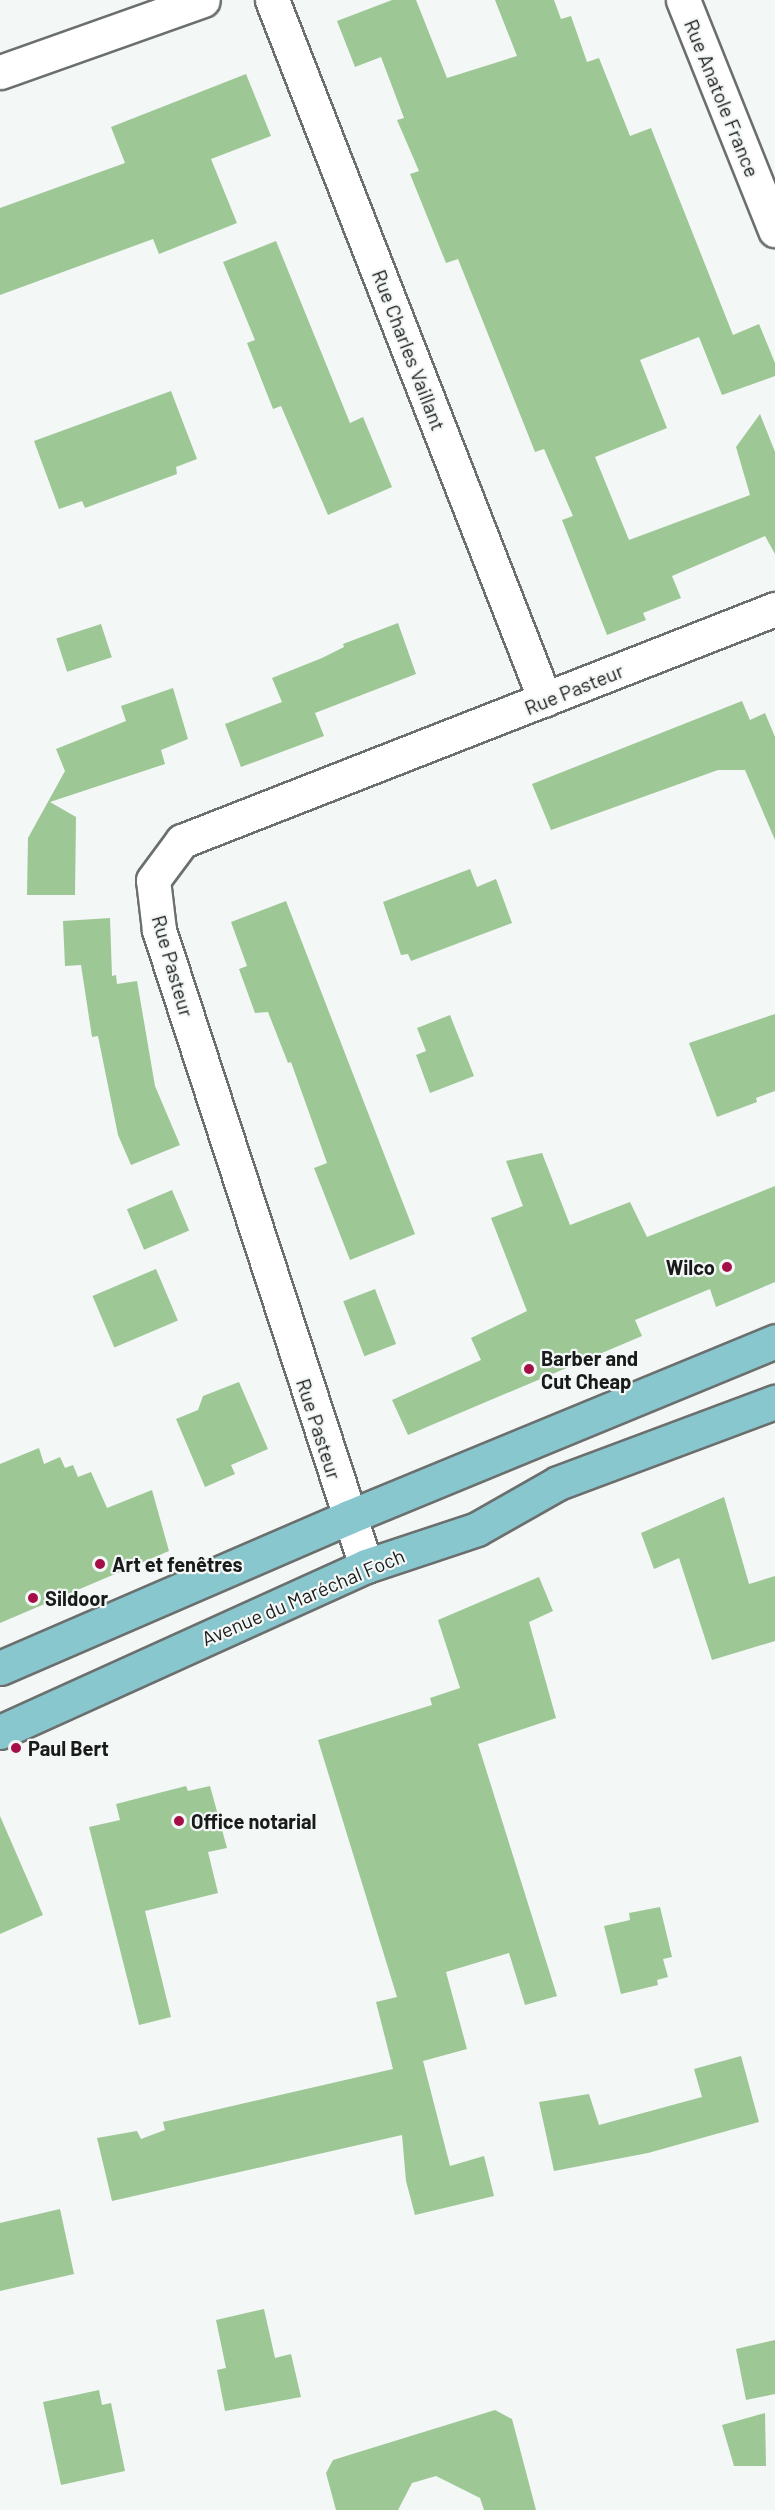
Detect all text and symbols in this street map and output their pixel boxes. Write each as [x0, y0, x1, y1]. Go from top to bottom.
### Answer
street label: Rue Anatole France [679, 16, 765, 180]
street label: Rue Charles Vaillant [367, 266, 451, 434]
street label: Rue Pasteur [521, 658, 627, 720]
street label: Rue Pasteur [147, 912, 199, 1020]
place label: Wilco [666, 1255, 715, 1279]
marker: Wilco [720, 1260, 734, 1274]
place label: Barber and Cut Cheap [541, 1346, 638, 1393]
marker: Barber and Cut Cheap [522, 1362, 536, 1376]
street label: Rue Pasteur [291, 1375, 347, 1483]
street label: Avenue du Maréchal Foch [198, 1543, 408, 1651]
place label: Art et fenêtres [112, 1552, 242, 1576]
marker: Art et fenêtres [93, 1557, 107, 1571]
place label: Sildoor [45, 1586, 108, 1610]
marker: Sildoor [26, 1591, 40, 1605]
place label: Paul Bert [28, 1736, 109, 1760]
marker: Paul Bert [9, 1741, 23, 1755]
place label: Office notarial [191, 1809, 316, 1833]
marker: Office notarial [172, 1814, 186, 1828]

